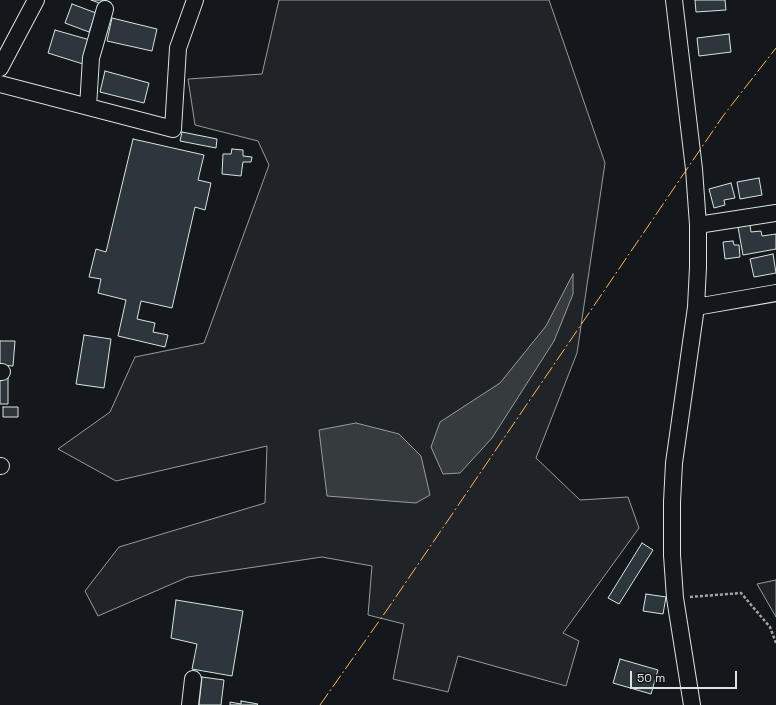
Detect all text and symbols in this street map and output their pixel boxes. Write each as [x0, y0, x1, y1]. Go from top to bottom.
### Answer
scale bar [632, 663, 739, 689]
text: 50 m [637, 670, 665, 686]

